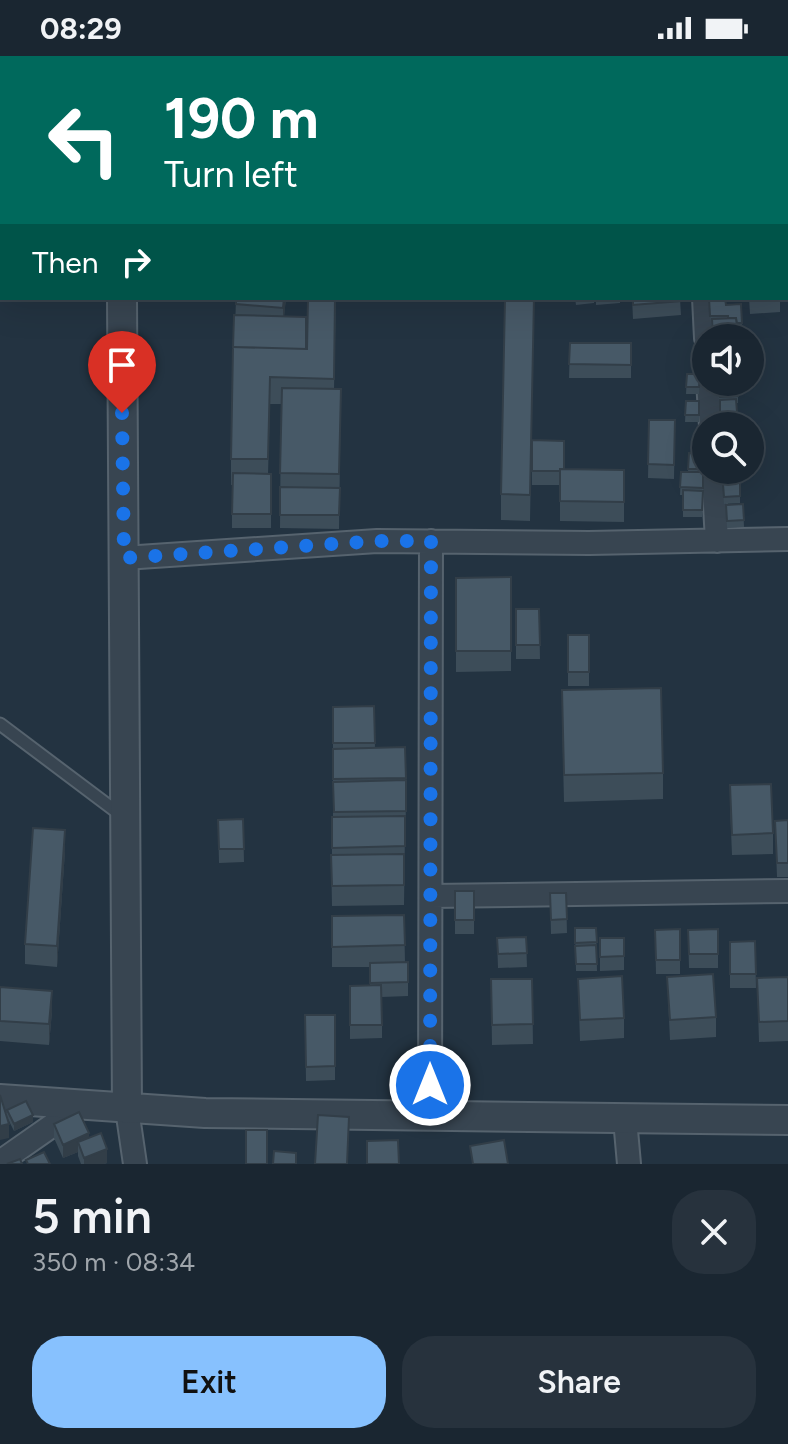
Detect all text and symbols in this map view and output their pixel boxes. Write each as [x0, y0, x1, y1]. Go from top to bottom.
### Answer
text: 08:29 [40, 10, 122, 47]
text: 190 m [164, 85, 319, 152]
icon: left [32, 88, 136, 192]
text: Turn left [164, 153, 298, 196]
icon: right [114, 240, 158, 284]
text: Then [32, 244, 98, 281]
map controls [692, 324, 764, 484]
button: sound [692, 324, 764, 396]
pin [88, 331, 156, 413]
icon: arrive [100, 343, 144, 387]
button: search [692, 412, 764, 484]
position arrow [388, 1043, 472, 1127]
text: 5 min [32, 1187, 152, 1245]
button: close [672, 1190, 756, 1274]
text: 350 m · 08:34 [32, 1246, 195, 1278]
button: Exit [32, 1336, 386, 1428]
button: Share [402, 1336, 756, 1428]

